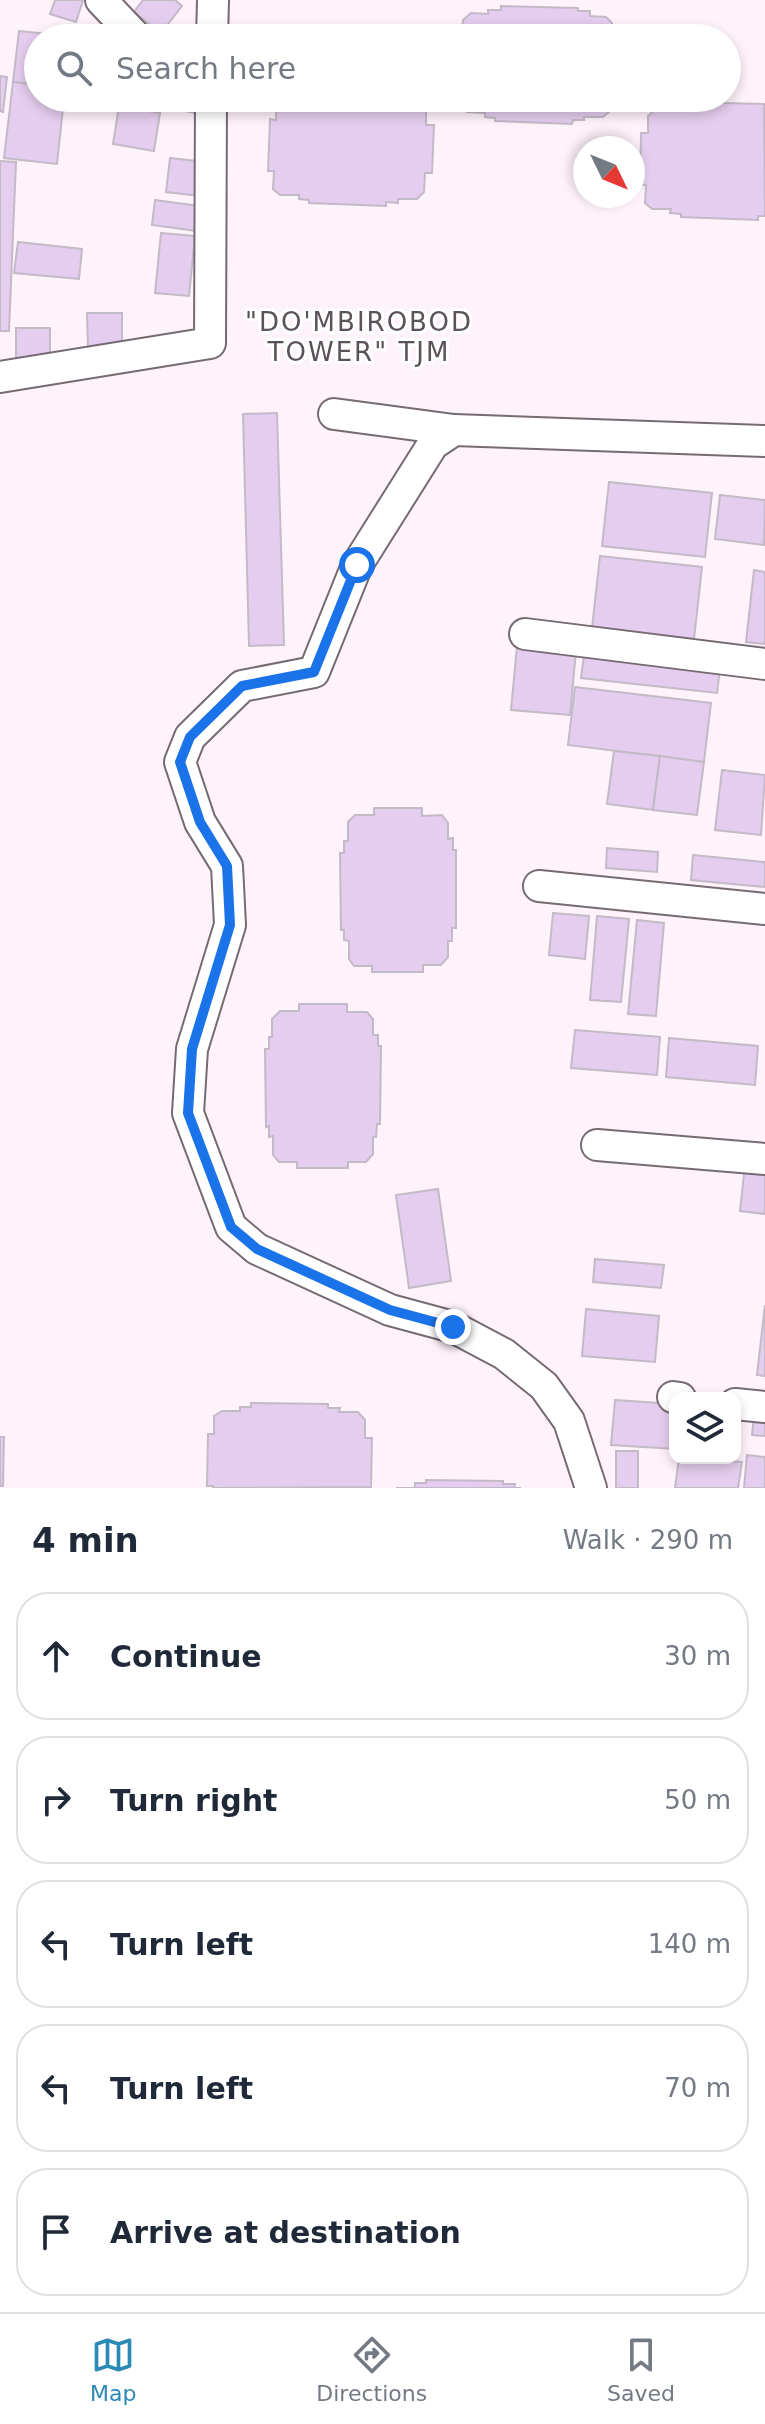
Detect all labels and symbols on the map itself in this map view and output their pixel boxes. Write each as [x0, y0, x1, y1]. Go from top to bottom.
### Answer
north arrow [573, 136, 645, 208]
district label: "DO'MBIROBOD TOWER" TJM [245, 307, 473, 367]
route start [339, 547, 375, 583]
route end [435, 1309, 471, 1345]

